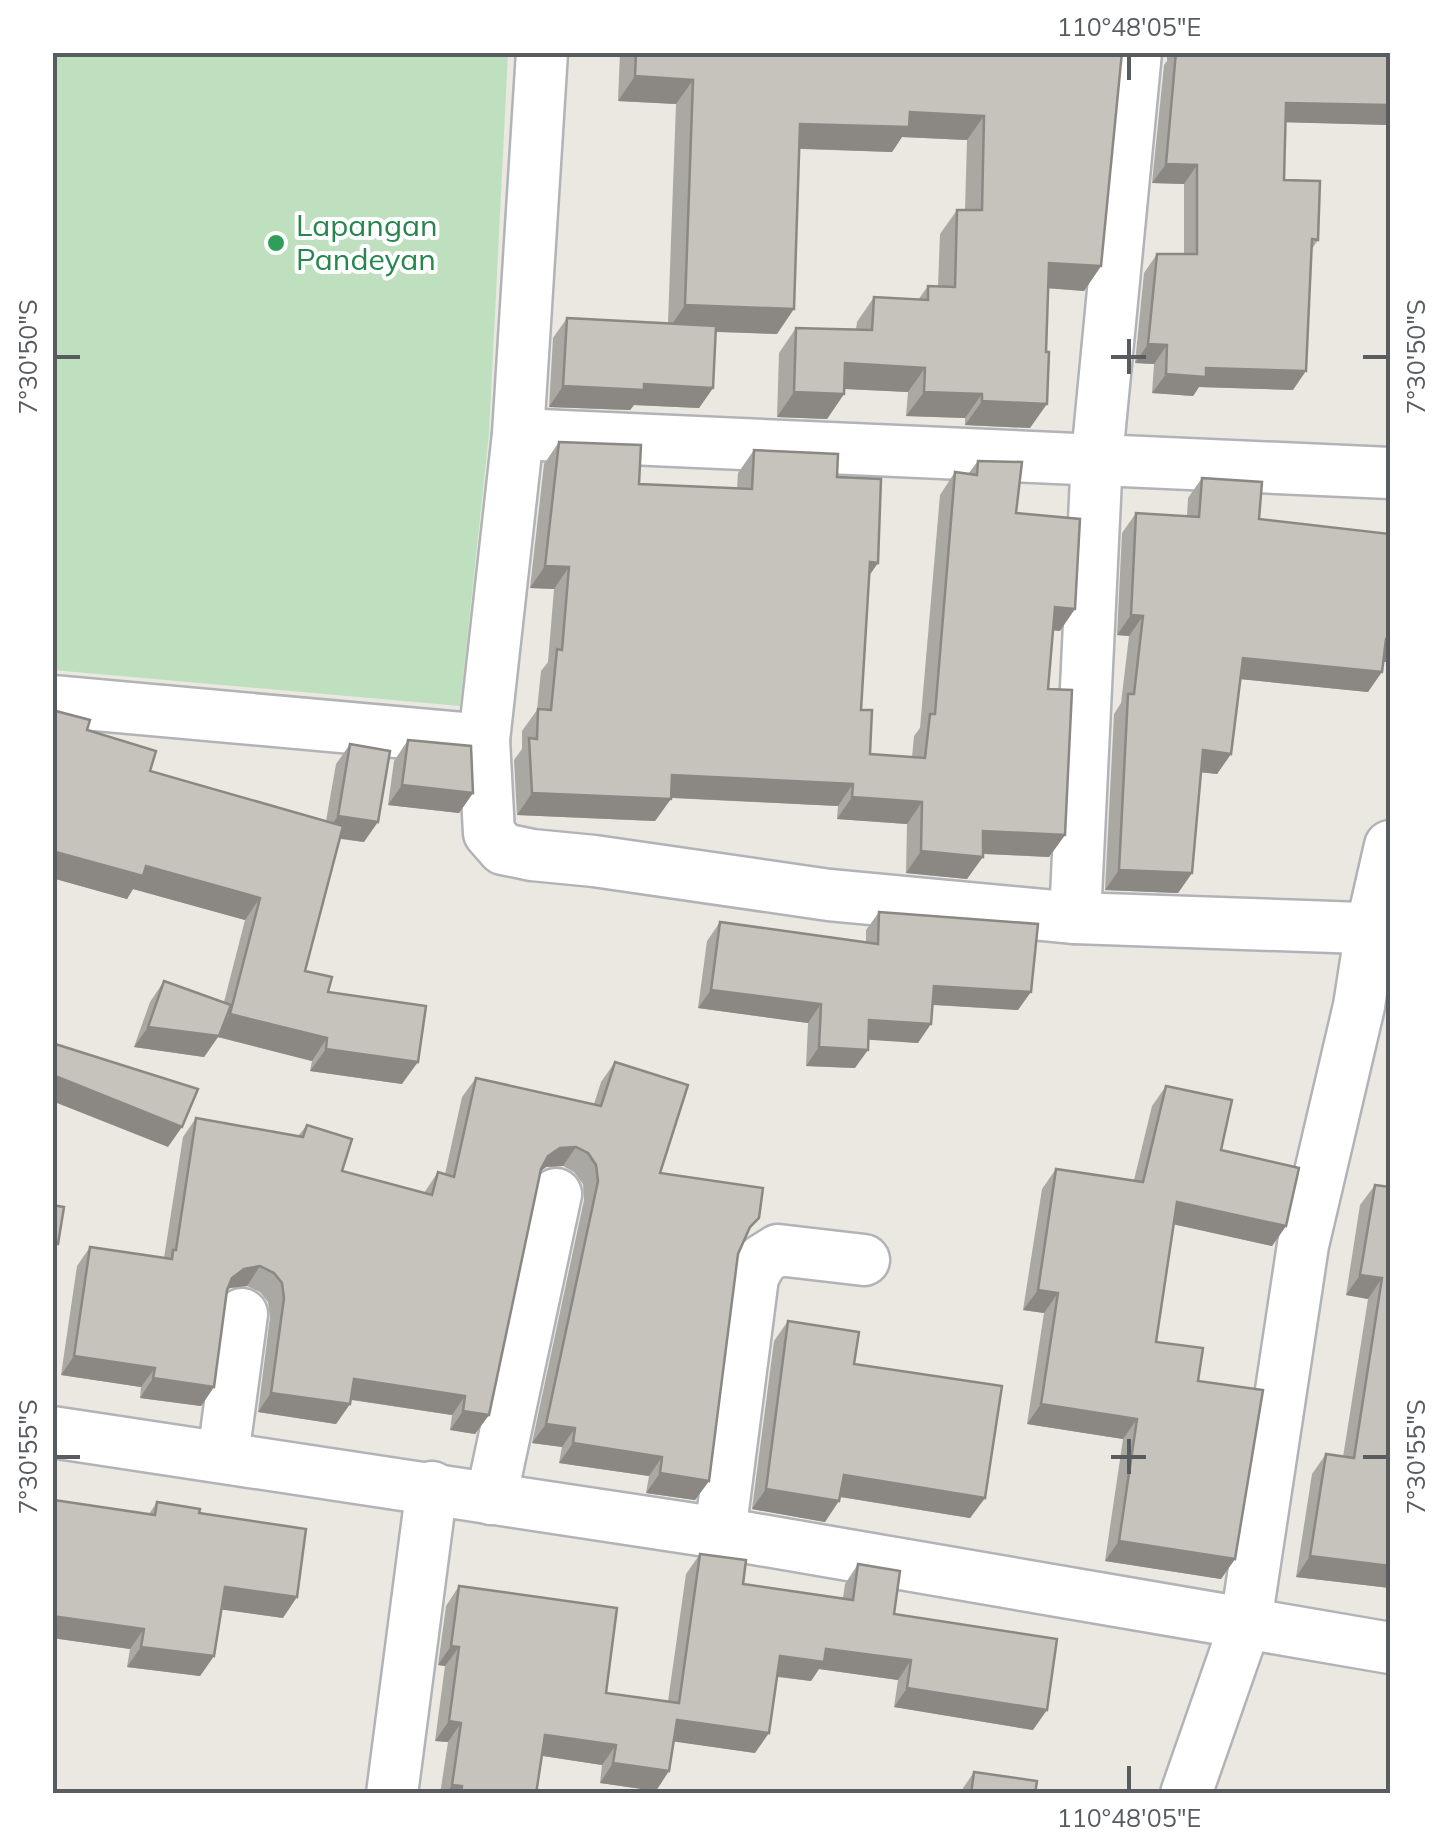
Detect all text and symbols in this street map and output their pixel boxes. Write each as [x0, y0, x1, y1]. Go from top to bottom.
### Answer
text: 110°48'05"E [1057, 11, 1201, 42]
place label: Lapangan Pandeyan [296, 206, 438, 278]
marker: Lapangan Pandeyan [265, 232, 287, 254]
text: 7°30'50"S [12, 299, 43, 415]
text: 7°30'50"S [1400, 299, 1431, 415]
text: 7°30'55"S [12, 1399, 43, 1515]
text: 7°30'55"S [1400, 1399, 1431, 1515]
text: 110°48'05"E [1057, 1802, 1201, 1833]

